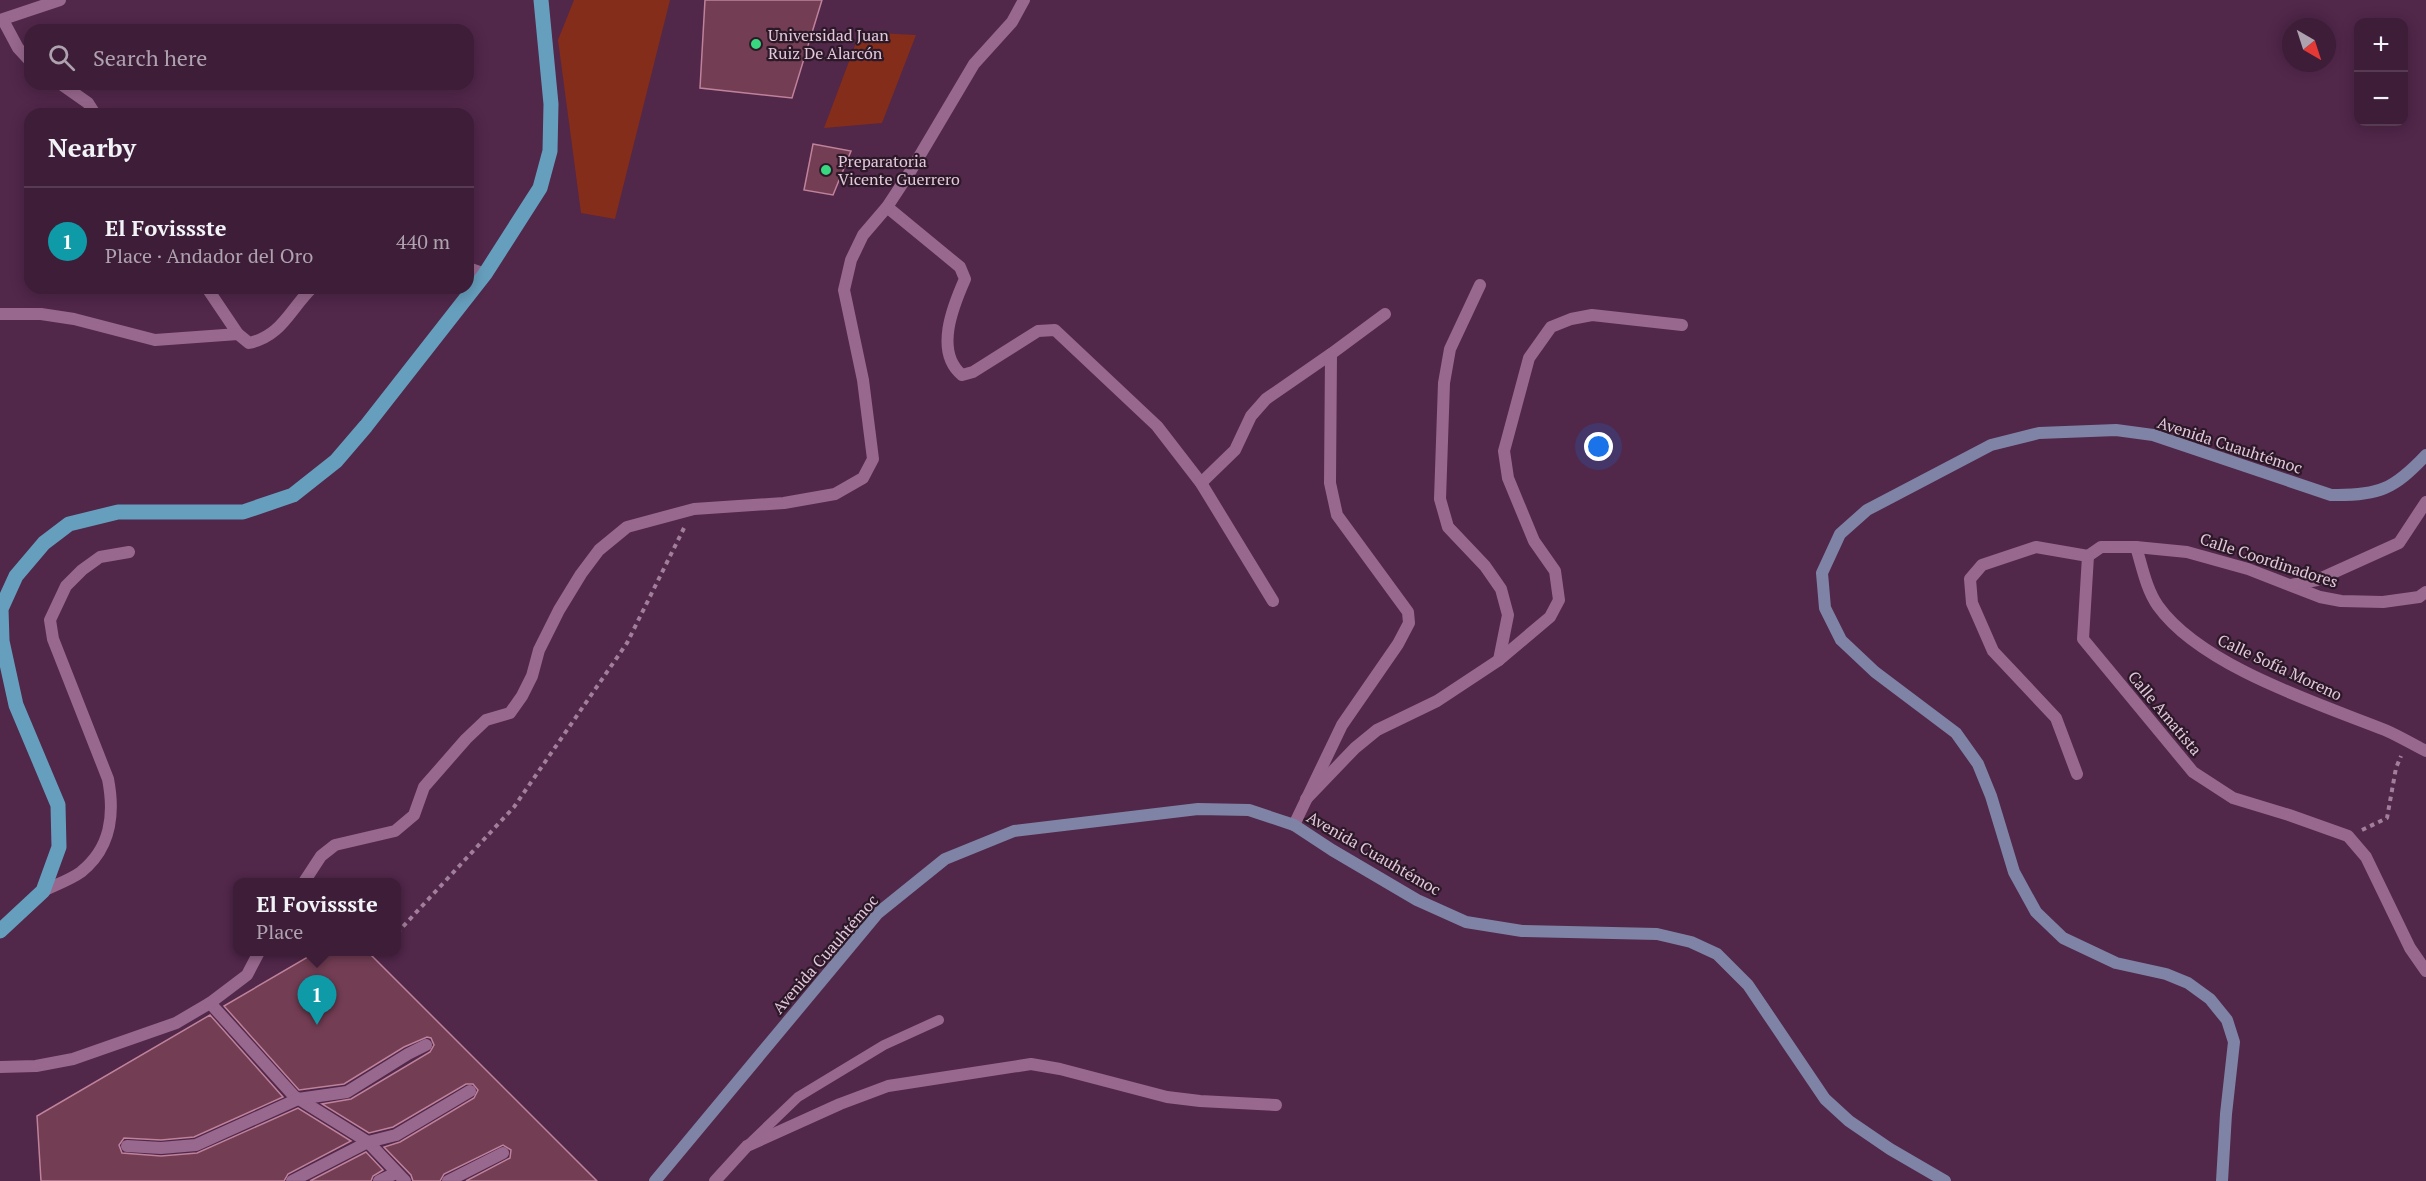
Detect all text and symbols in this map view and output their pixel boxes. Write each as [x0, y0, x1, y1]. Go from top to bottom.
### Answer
north arrow [2282, 18, 2336, 72]
map controls [2354, 18, 2408, 126]
button: + [2354, 18, 2408, 72]
search box [24, 24, 474, 90]
place label: Universidad Juan Ruiz De Alarcón [768, 24, 889, 64]
marker: Universidad Juan Ruiz De Alarcón [749, 37, 763, 51]
icon: search [45, 41, 78, 74]
text: Search here [93, 43, 207, 72]
button: − [2354, 72, 2408, 126]
text: Nearby [48, 130, 136, 164]
place label: Preparatoria Vicente Guerrero [838, 150, 960, 190]
marker: Preparatoria Vicente Guerrero [819, 163, 833, 177]
text: El Fovissste [105, 213, 227, 242]
text: 1 [62, 228, 73, 255]
text: 440 m [396, 228, 450, 255]
text: Place · Andador del Oro [105, 242, 313, 269]
street label: Avenida Cuauhtémoc [2155, 411, 2305, 479]
your location [1584, 432, 1613, 461]
street label: Calle Coordinadores [2197, 527, 2341, 593]
street label: Calle Sofía Moreno [2214, 629, 2346, 706]
street label: Calle Amatista [2123, 666, 2207, 760]
street label: Avenida Cuauhtémoc [1303, 806, 1445, 900]
popup [233, 878, 401, 956]
text: El Fovissste [256, 889, 378, 918]
street label: Avenida Cuauhtémoc [767, 890, 883, 1018]
text: Place [256, 918, 303, 945]
pin: 1 [298, 976, 336, 1025]

